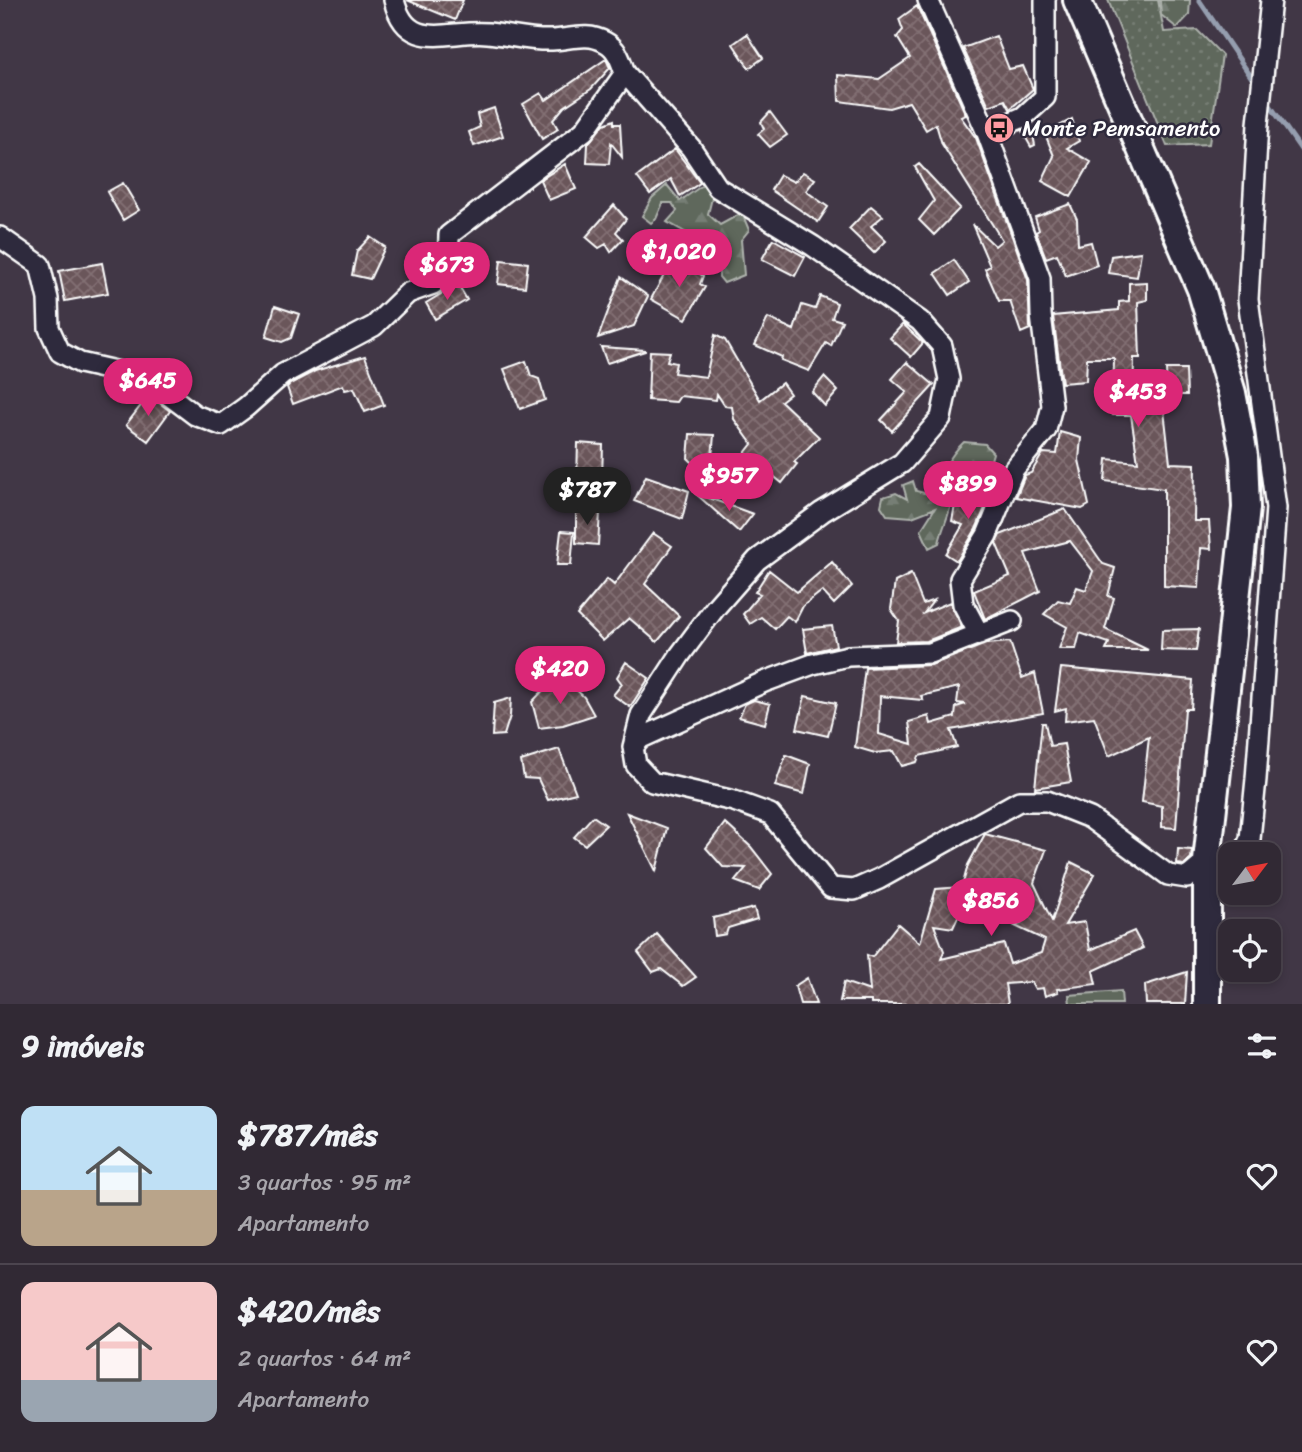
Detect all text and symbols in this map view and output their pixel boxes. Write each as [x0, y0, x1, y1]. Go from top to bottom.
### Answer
place label: Monte Pemsamento [1022, 108, 1221, 149]
bus stop icon: Monte Pemsamento [982, 111, 1016, 145]
pin: $1,020 [622, 230, 736, 289]
text: $1,020 [642, 231, 716, 272]
pin: $673 [406, 243, 488, 302]
text: $673 [420, 244, 474, 285]
pin: $645 [107, 358, 189, 418]
text: $645 [120, 360, 176, 401]
pin: $453 [1097, 370, 1179, 429]
text: $453 [1110, 371, 1166, 412]
pin: $957 [688, 454, 770, 513]
text: $957 [701, 455, 757, 496]
pin: $899 [927, 462, 1009, 521]
text: $899 [939, 463, 997, 504]
pin: $787 [546, 468, 628, 527]
text: $787 [559, 469, 615, 510]
pin: $420 [519, 646, 601, 706]
text: $420 [531, 648, 589, 689]
north arrow [1218, 842, 1281, 905]
map controls [1218, 842, 1281, 982]
pin: $856 [950, 878, 1032, 938]
text: $856 [963, 880, 1019, 921]
button: locate [1218, 919, 1281, 982]
text: 9 imóveis [21, 1019, 144, 1073]
icon: filters [1243, 1027, 1281, 1065]
text: $787/mês [238, 1108, 378, 1162]
icon: home [77, 1134, 161, 1218]
icon: heart [1243, 1157, 1281, 1195]
text: 3 quartos · 95 m² [238, 1162, 411, 1203]
text: Apartamento [238, 1203, 369, 1244]
text: $420/mês [238, 1284, 380, 1338]
icon: home [77, 1310, 161, 1394]
icon: heart [1243, 1333, 1281, 1371]
text: 2 quartos · 64 m² [238, 1338, 411, 1379]
text: Apartamento [238, 1379, 369, 1420]

